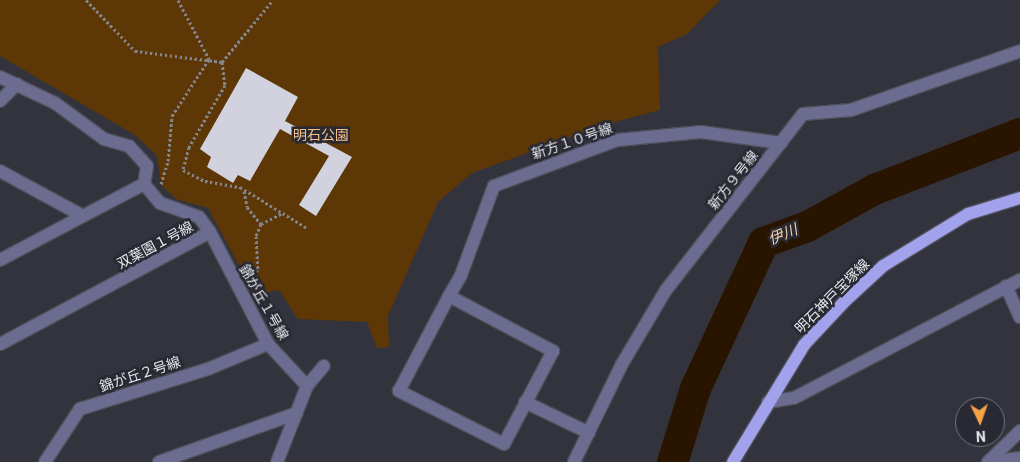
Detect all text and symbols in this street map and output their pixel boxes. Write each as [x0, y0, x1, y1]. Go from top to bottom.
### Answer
street label: 新方１０号線 [530, 119, 614, 163]
park label: 明石公園 [293, 127, 349, 143]
street label: 新方９号線 [705, 147, 761, 213]
street label: 双葉園１号線 [114, 218, 196, 272]
water label: 伊川 [766, 221, 800, 249]
street label: 明石神戸宝塚線 [791, 255, 873, 337]
street label: 錦が丘１号線 [236, 261, 292, 343]
street label: 錦が丘２号線 [97, 353, 183, 395]
north arrow [955, 397, 1005, 447]
text: N [975, 428, 986, 444]

